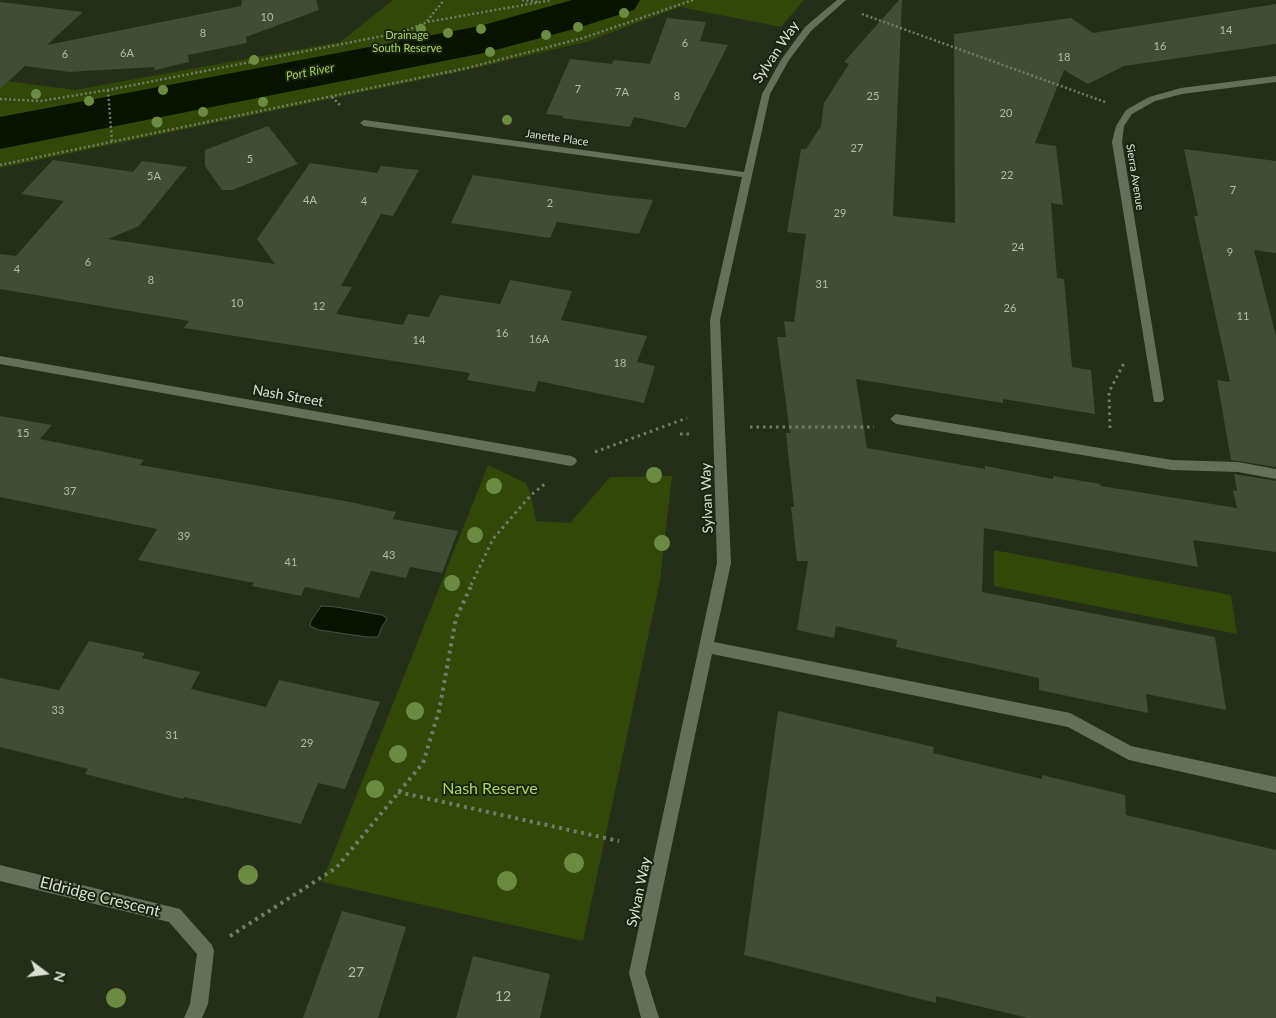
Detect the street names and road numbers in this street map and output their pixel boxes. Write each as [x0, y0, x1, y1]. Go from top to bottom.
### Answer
street label: Sylvan Way [749, 18, 803, 86]
street label: Janette Place [525, 127, 589, 149]
street label: Sierra Avenue [1123, 143, 1147, 211]
street label: Nash Street [251, 381, 325, 411]
street label: Sylvan Way [697, 462, 717, 534]
street label: Sylvan Way [623, 856, 655, 928]
street label: Eldridge Crescent [38, 873, 162, 921]

